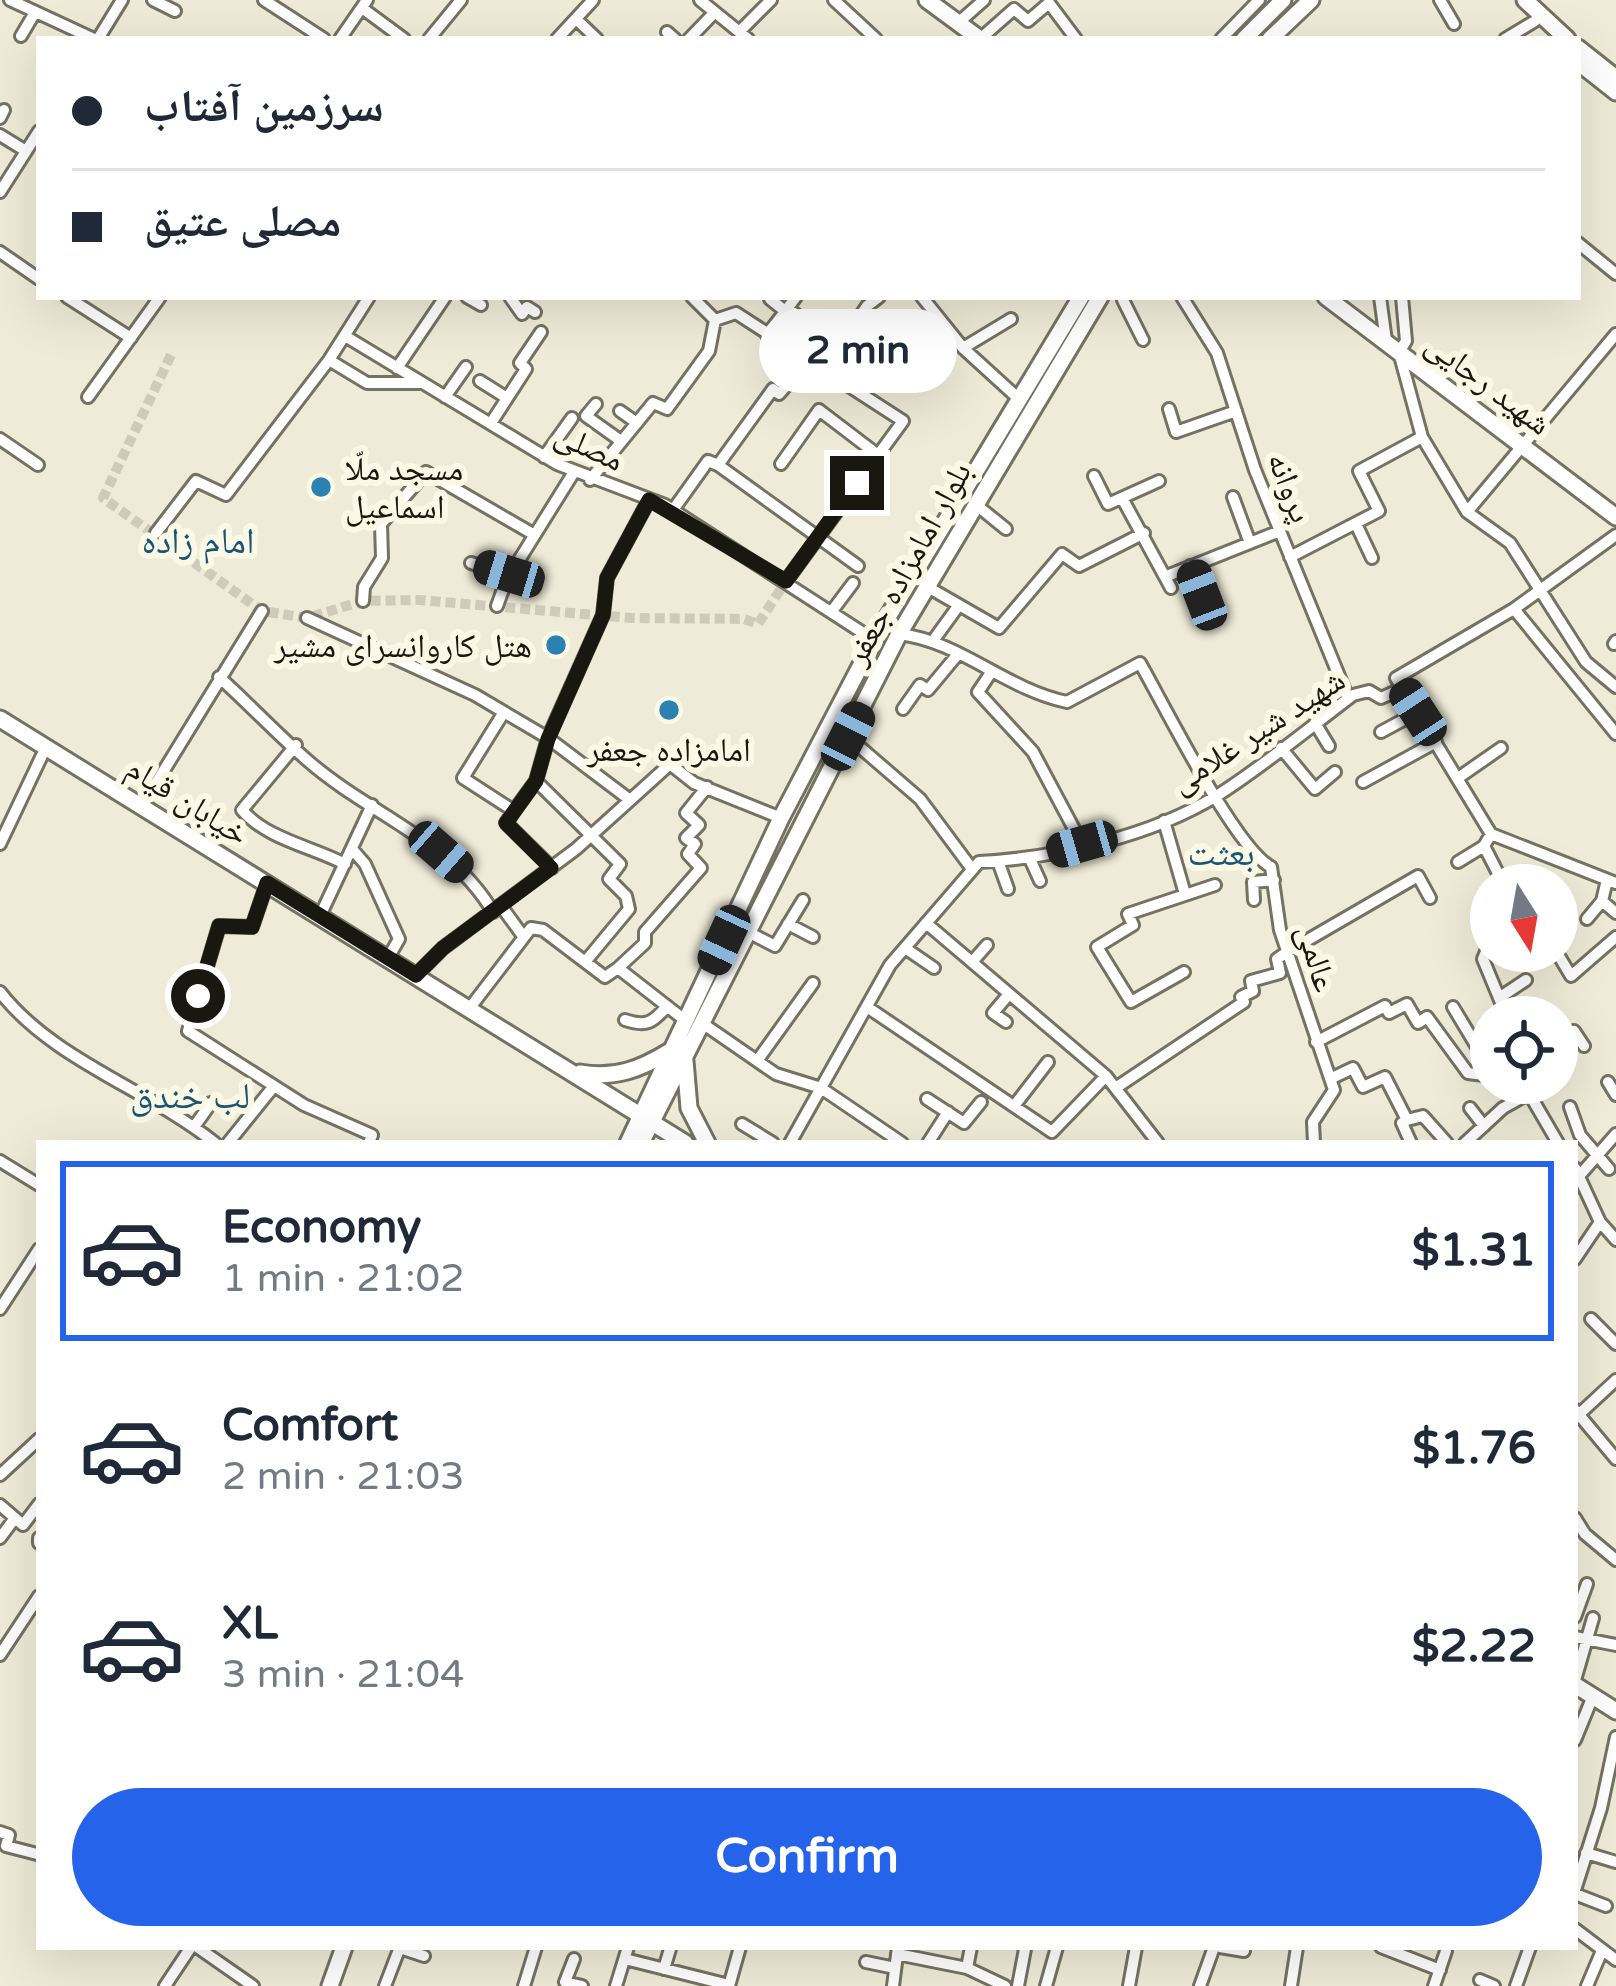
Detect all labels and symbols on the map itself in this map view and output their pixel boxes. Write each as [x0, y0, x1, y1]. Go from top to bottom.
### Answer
callout: 2 min [758, 309, 956, 393]
street label: شهید رجایی [1418, 325, 1558, 444]
street label: مصلی [549, 415, 630, 480]
street label: پروانه [1259, 447, 1321, 528]
place label: مسجد ملّا اسماعیل [345, 450, 463, 527]
route end [830, 456, 884, 510]
street label: بلوار امامزاده جعفر [836, 456, 980, 673]
marker: مسجد ملّا اسماعیل [308, 474, 334, 500]
district label: امام زاده [141, 520, 255, 564]
car [469, 546, 549, 602]
car [1172, 555, 1232, 635]
place label: هتل کاروانسرای مشیر [273, 627, 532, 666]
marker: هتل کاروانسرای مشیر [543, 632, 569, 658]
street label: شهید شیر غلامی [1163, 660, 1352, 802]
car [1383, 672, 1453, 752]
car [816, 696, 880, 776]
marker: امامزاده جعفر [656, 697, 682, 723]
place label: امامزاده جعفر [586, 731, 751, 770]
street label: خیابان قیام [118, 748, 256, 855]
car [402, 815, 480, 889]
car [1042, 817, 1122, 871]
district label: بعثت [1187, 832, 1255, 875]
north arrow [1470, 864, 1578, 972]
car [692, 900, 756, 980]
street label: عالمی [1288, 920, 1345, 997]
route start [171, 969, 225, 1023]
district label: لب خندق [130, 1075, 250, 1118]

